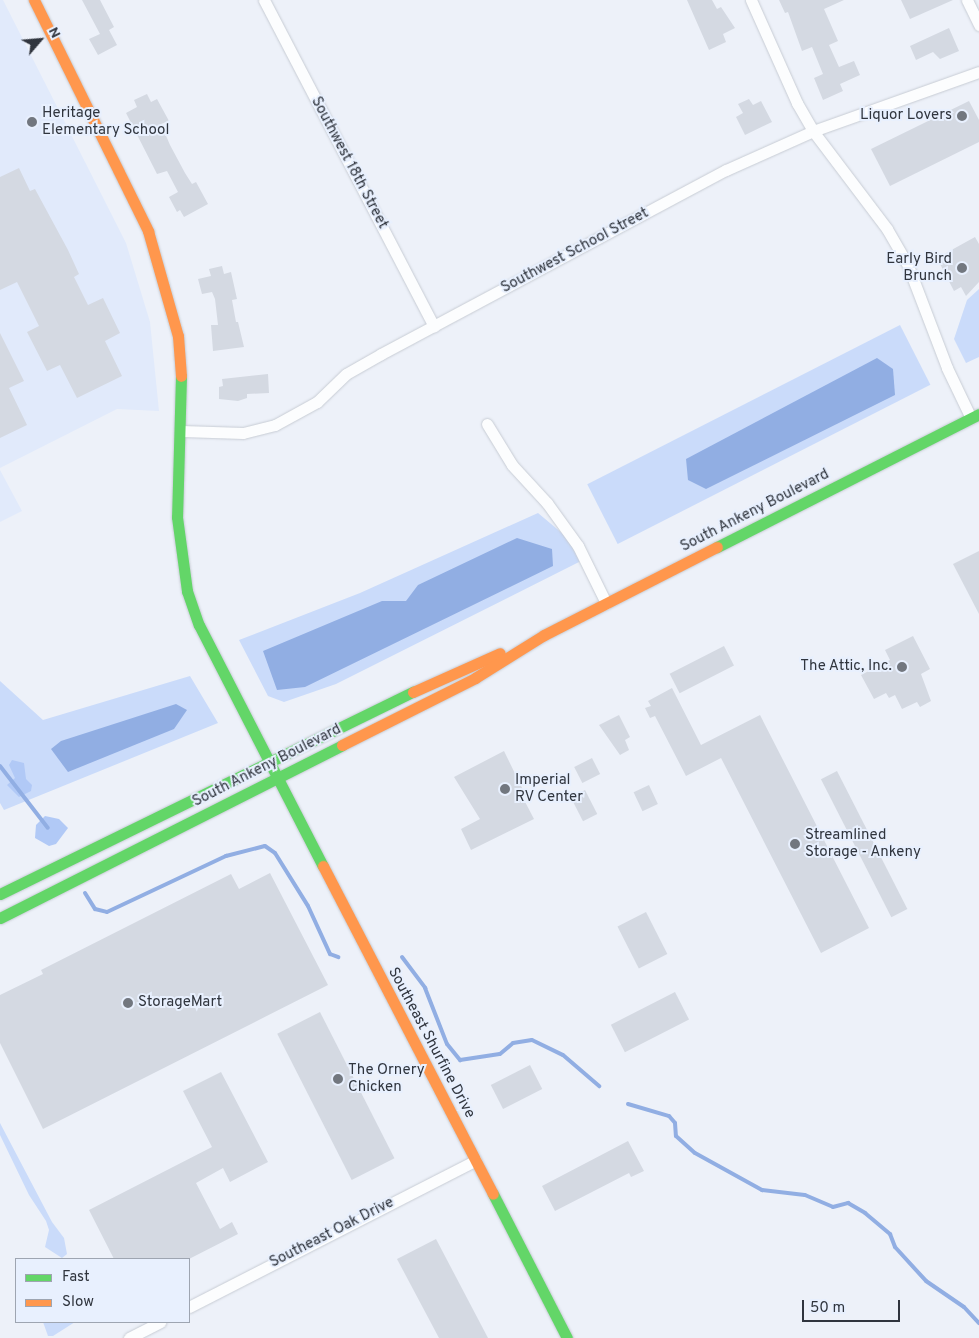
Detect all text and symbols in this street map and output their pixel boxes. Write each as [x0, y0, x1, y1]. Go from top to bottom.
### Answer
north arrow [15, 15, 65, 65]
text: N [44, 25, 64, 41]
street label: Southwest 18th Street [307, 94, 391, 232]
place label: Heritage Elementary School [42, 104, 169, 139]
place label: Liquor Lovers [860, 107, 952, 125]
marker: Liquor Lovers [956, 110, 968, 122]
marker: Heritage Elementary School [26, 116, 38, 128]
street label: Southwest School Street [498, 204, 652, 298]
place label: Early Bird Brunch [886, 250, 952, 285]
marker: Early Bird Brunch [956, 262, 968, 274]
street label: South Ankeny Boulevard [677, 466, 833, 556]
place label: The Attic, Inc. [800, 658, 892, 676]
marker: The Attic, Inc. [896, 661, 908, 673]
street label: South Ankeny Boulevard [189, 721, 345, 811]
place label: Imperial RV Center [515, 771, 584, 806]
marker: Imperial RV Center [499, 783, 511, 795]
place label: Streamlined Storage - Ankeny [805, 826, 921, 861]
marker: Streamlined Storage - Ankeny [789, 838, 801, 850]
street label: Southeast Shurfine Drive [384, 965, 478, 1121]
place label: StorageMart [138, 994, 222, 1012]
marker: StorageMart [122, 997, 134, 1009]
place label: The Ornery Chicken [348, 1061, 425, 1096]
marker: The Ornery Chicken [332, 1073, 344, 1085]
street label: Southeast Oak Drive [267, 1194, 397, 1272]
legend [15, 1258, 190, 1323]
text: Fast [62, 1268, 90, 1287]
scale bar [804, 1290, 902, 1322]
text: Slow [62, 1293, 94, 1312]
text: 50 m [810, 1299, 845, 1318]

